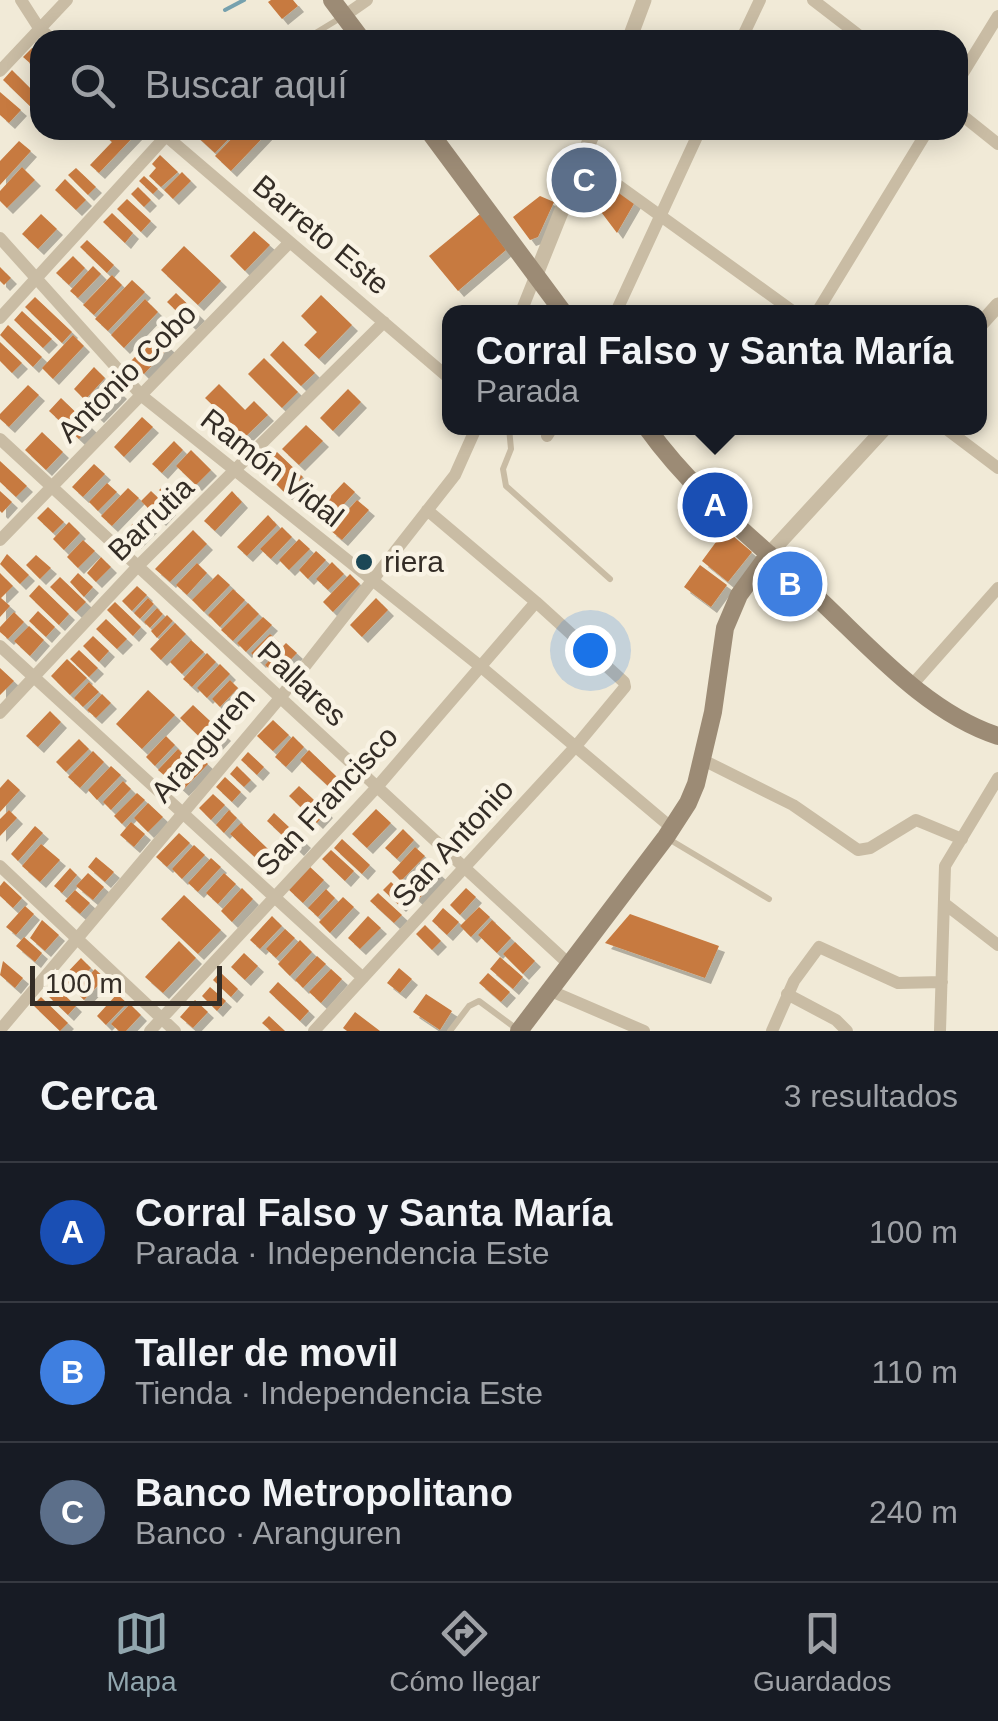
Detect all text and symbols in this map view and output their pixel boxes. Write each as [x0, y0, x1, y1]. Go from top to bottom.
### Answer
search box [30, 30, 968, 140]
icon: search [65, 58, 120, 113]
text: Buscar aquí [145, 64, 348, 106]
pin: C [552, 142, 616, 218]
street label: Barreto Este [247, 168, 396, 301]
street label: Antonio Cobo [51, 297, 203, 449]
popup [442, 305, 987, 435]
text: Corral Falso y Santa María [476, 330, 953, 372]
text: Parada [476, 373, 579, 409]
street label: Ramón Vidal [195, 402, 350, 533]
pin: A [682, 468, 748, 542]
street label: Barrutia [101, 470, 200, 567]
place label: riera [384, 545, 444, 578]
pin: B [758, 546, 822, 622]
marker: riera [353, 551, 375, 573]
your location [565, 625, 616, 676]
street label: Pallares [251, 635, 353, 733]
street label: Aranguren [144, 681, 261, 808]
street label: San Francisco [249, 719, 404, 882]
street label: San Antonio [385, 772, 520, 913]
scale bar [30, 961, 222, 1006]
text: 100 m [45, 968, 123, 999]
text: Cerca [40, 1072, 157, 1119]
text: 3 resultados [784, 1078, 958, 1114]
text: Corral Falso y Santa María [135, 1192, 612, 1234]
text: A [61, 1214, 84, 1250]
text: 100 m [869, 1214, 958, 1250]
text: Parada · Independencia Este [135, 1235, 550, 1271]
text: Taller de movil [135, 1332, 398, 1374]
text: B [61, 1354, 84, 1390]
text: 110 m [871, 1354, 958, 1390]
text: Tienda · Independencia Este [135, 1375, 543, 1411]
text: Banco Metropolitano [135, 1472, 513, 1514]
text: C [61, 1494, 84, 1530]
text: 240 m [869, 1494, 958, 1530]
text: Banco · Aranguren [135, 1515, 402, 1551]
tab: Mapa [106, 1606, 176, 1698]
tab: Cómo llegar [389, 1606, 540, 1698]
tab: Guardados [753, 1606, 892, 1698]

